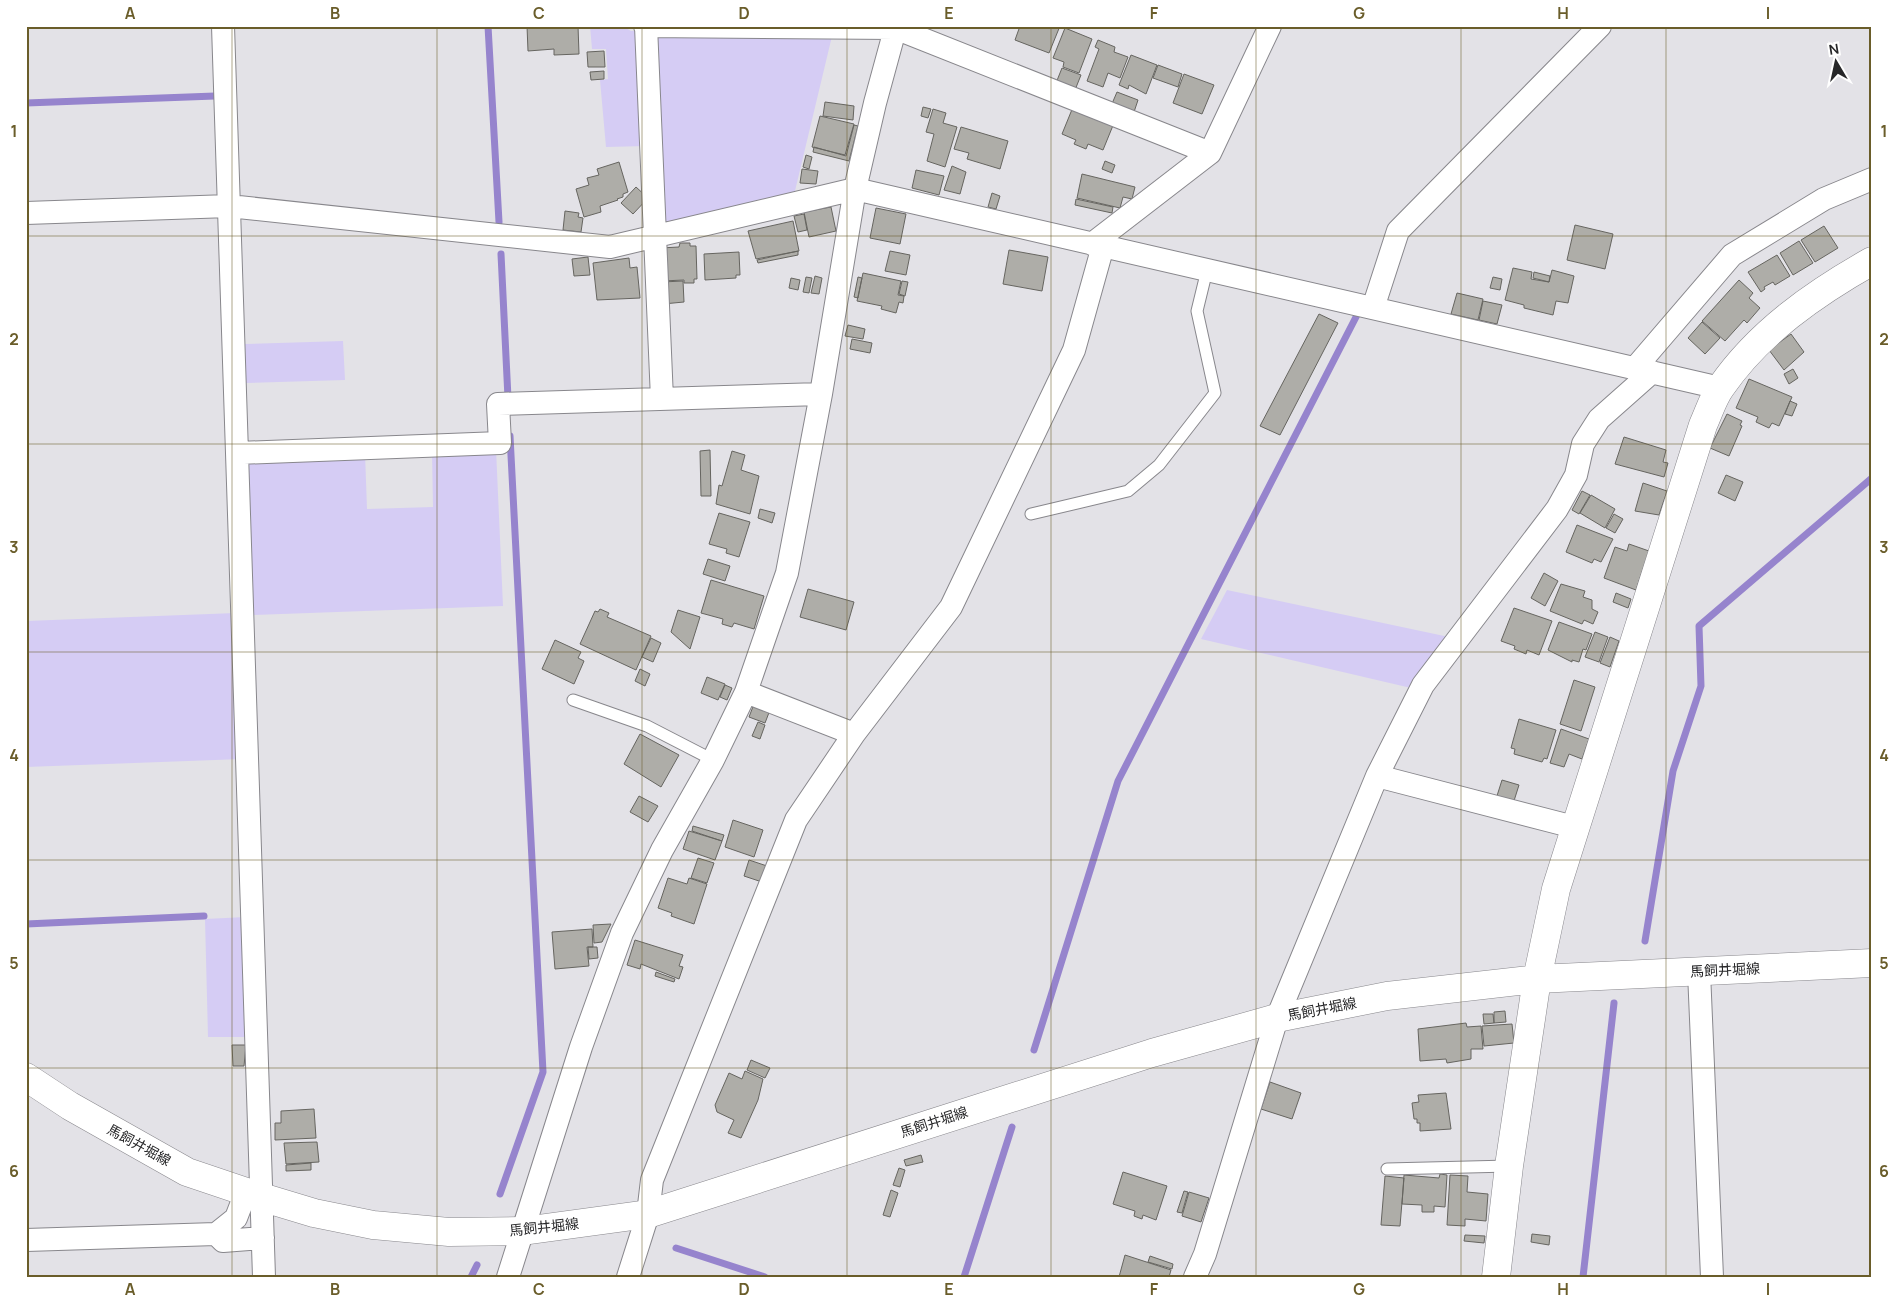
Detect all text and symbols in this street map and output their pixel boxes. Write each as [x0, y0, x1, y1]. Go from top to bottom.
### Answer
text: A [125, 2, 136, 24]
text: B [330, 2, 340, 24]
text: C [533, 2, 545, 24]
text: D [738, 2, 750, 24]
text: E [944, 2, 954, 24]
text: F [1150, 2, 1159, 24]
text: G [1353, 2, 1365, 24]
text: H [1557, 2, 1569, 24]
text: I [1766, 2, 1770, 24]
north arrow [1810, 38, 1860, 88]
text: N [1827, 38, 1840, 59]
text: 1 [10, 120, 18, 142]
text: 1 [1880, 120, 1888, 142]
text: 2 [9, 328, 19, 350]
text: 2 [1879, 328, 1889, 350]
text: 3 [9, 536, 19, 558]
text: 3 [1879, 536, 1889, 558]
text: 4 [9, 744, 19, 766]
text: 4 [1879, 744, 1889, 766]
text: 5 [9, 952, 19, 974]
text: 5 [1879, 952, 1889, 974]
street label: 馬飼井堀線 [1690, 958, 1760, 981]
street label: 馬飼井堀線 [1286, 993, 1358, 1025]
street label: 馬飼井堀線 [898, 1102, 970, 1141]
street label: 馬飼井堀線 [104, 1119, 174, 1170]
text: 6 [9, 1160, 19, 1182]
text: 6 [1879, 1160, 1889, 1182]
street label: 馬飼井堀線 [508, 1213, 580, 1240]
text: A [125, 1278, 136, 1300]
text: B [330, 1278, 340, 1300]
text: C [533, 1278, 545, 1300]
text: D [738, 1278, 750, 1300]
text: E [944, 1278, 954, 1300]
text: F [1150, 1278, 1159, 1300]
text: G [1353, 1278, 1365, 1300]
text: H [1557, 1278, 1569, 1300]
text: I [1766, 1278, 1770, 1300]

